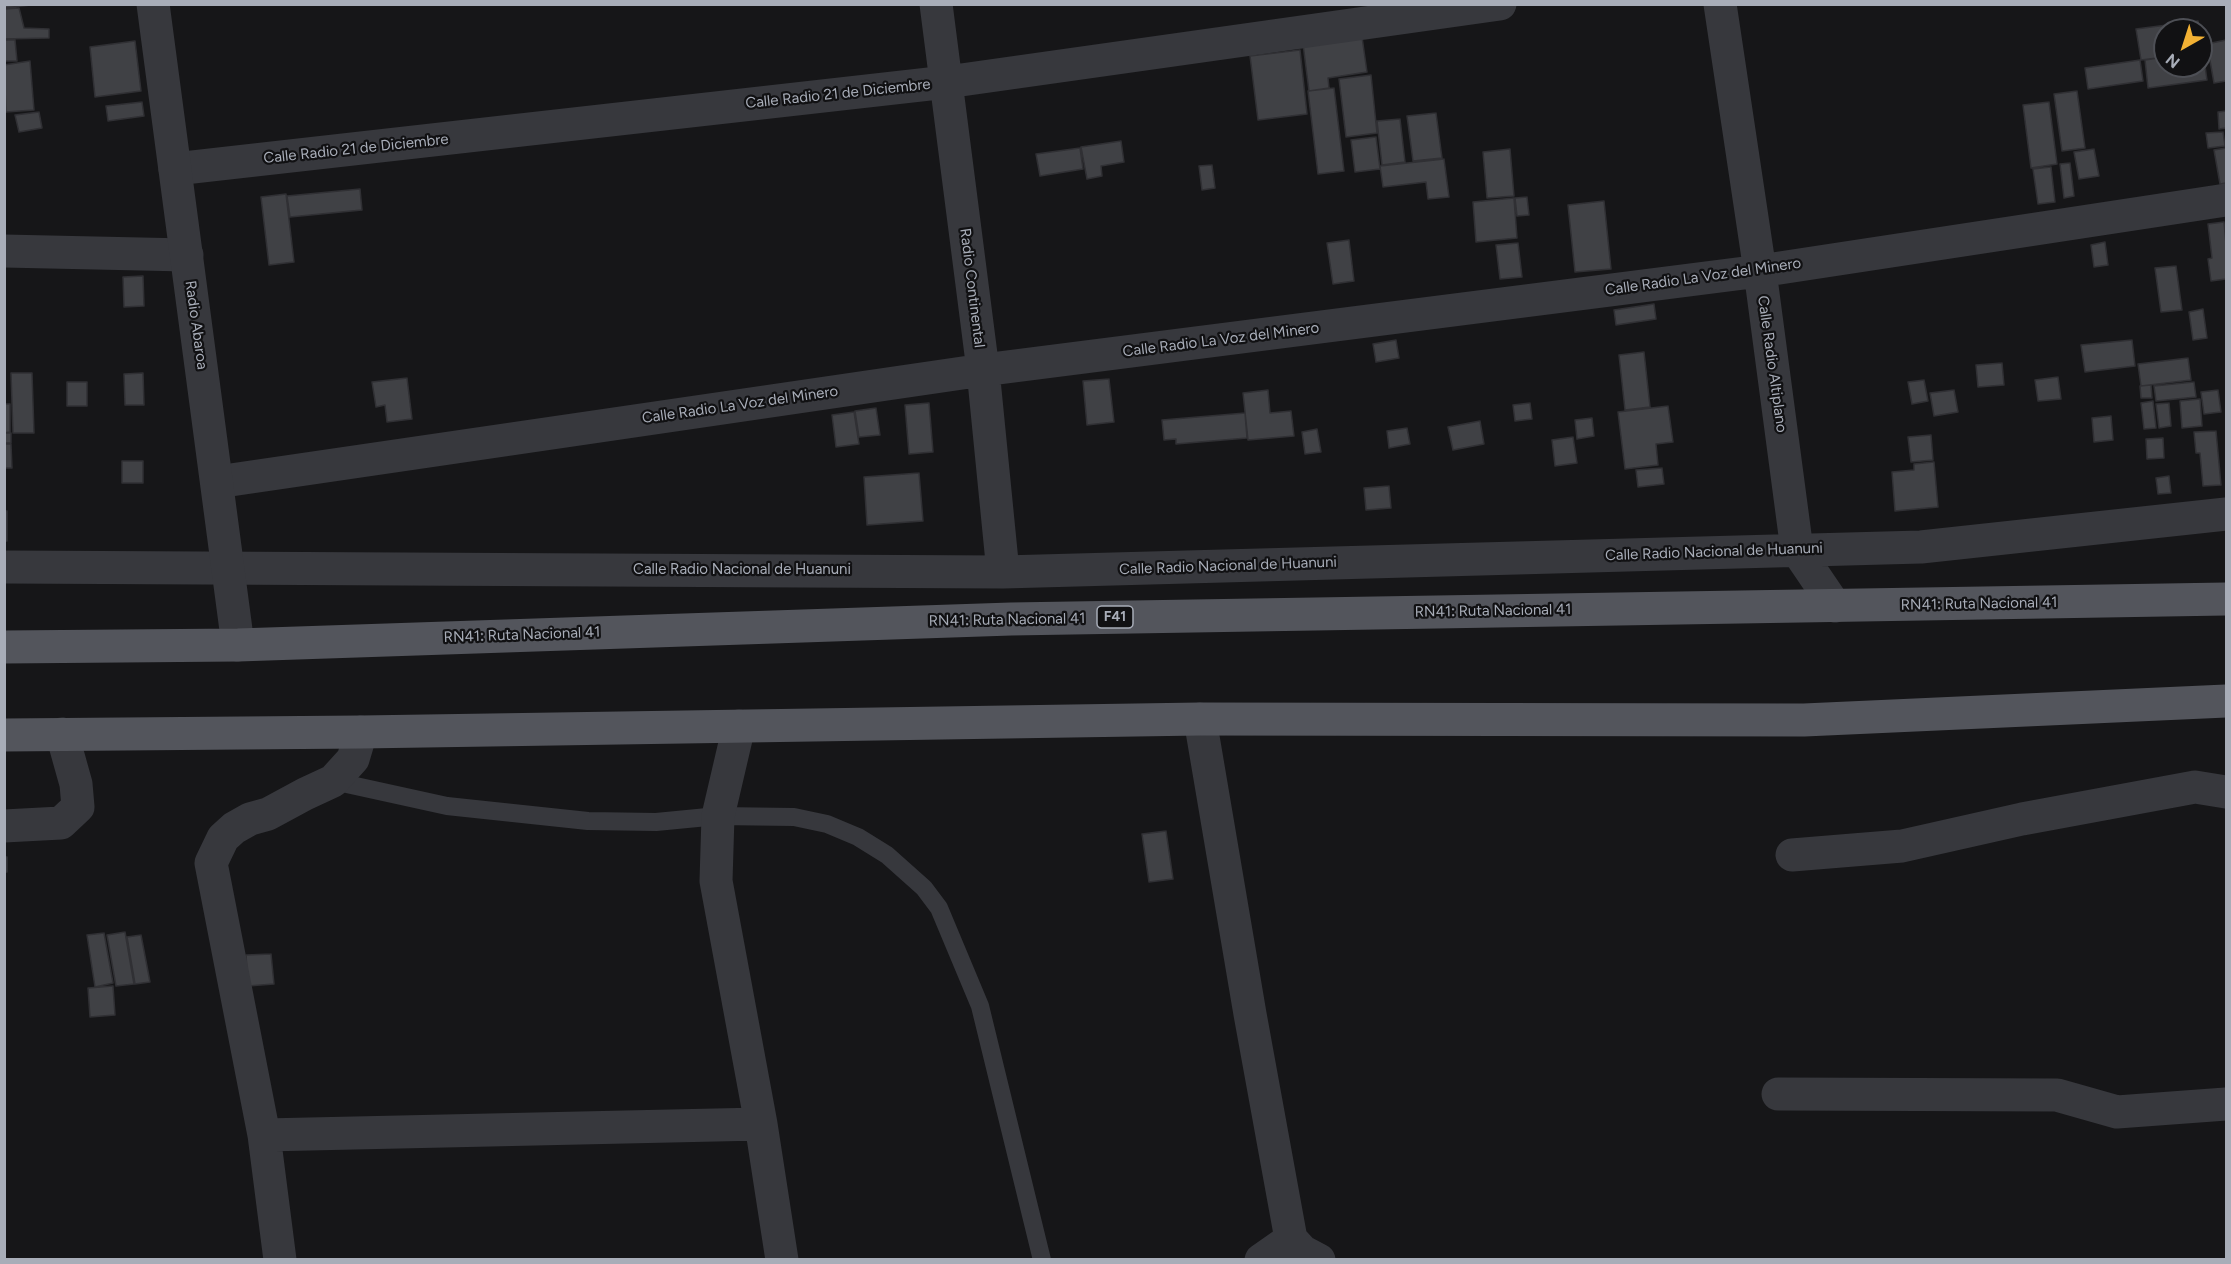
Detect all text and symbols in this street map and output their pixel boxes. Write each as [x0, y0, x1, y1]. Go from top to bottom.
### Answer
north arrow [2153, 18, 2213, 78]
text: N [2162, 50, 2183, 72]
street label: Calle Radio 21 de Diciembre [745, 75, 931, 113]
street label: Calle Radio 21 de Diciembre [263, 130, 449, 168]
street label: Radio Continental [956, 227, 988, 349]
street label: Calle Radio La Voz del Minero [1604, 254, 1802, 300]
street label: Radio Abaroa [181, 279, 211, 371]
street label: Calle Radio Altiplano [1753, 294, 1791, 434]
street label: Calle Radio La Voz del Minero [1122, 319, 1320, 361]
street label: Calle Radio La Voz del Minero [641, 382, 839, 428]
street label: Calle Radio Nacional de Huanuni [1605, 539, 1823, 565]
street label: Calle Radio Nacional de Huanuni [1119, 553, 1337, 579]
street label: Calle Radio Nacional de Huanuni [633, 561, 851, 579]
street label: RN41: Ruta Nacional 41 [1900, 594, 2058, 614]
street label: RN41: Ruta Nacional 41 [1414, 601, 1572, 621]
road number: F41 [1097, 606, 1133, 628]
street label: RN41: Ruta Nacional 41 [928, 610, 1086, 630]
street label: RN41: Ruta Nacional 41 [443, 623, 601, 647]

